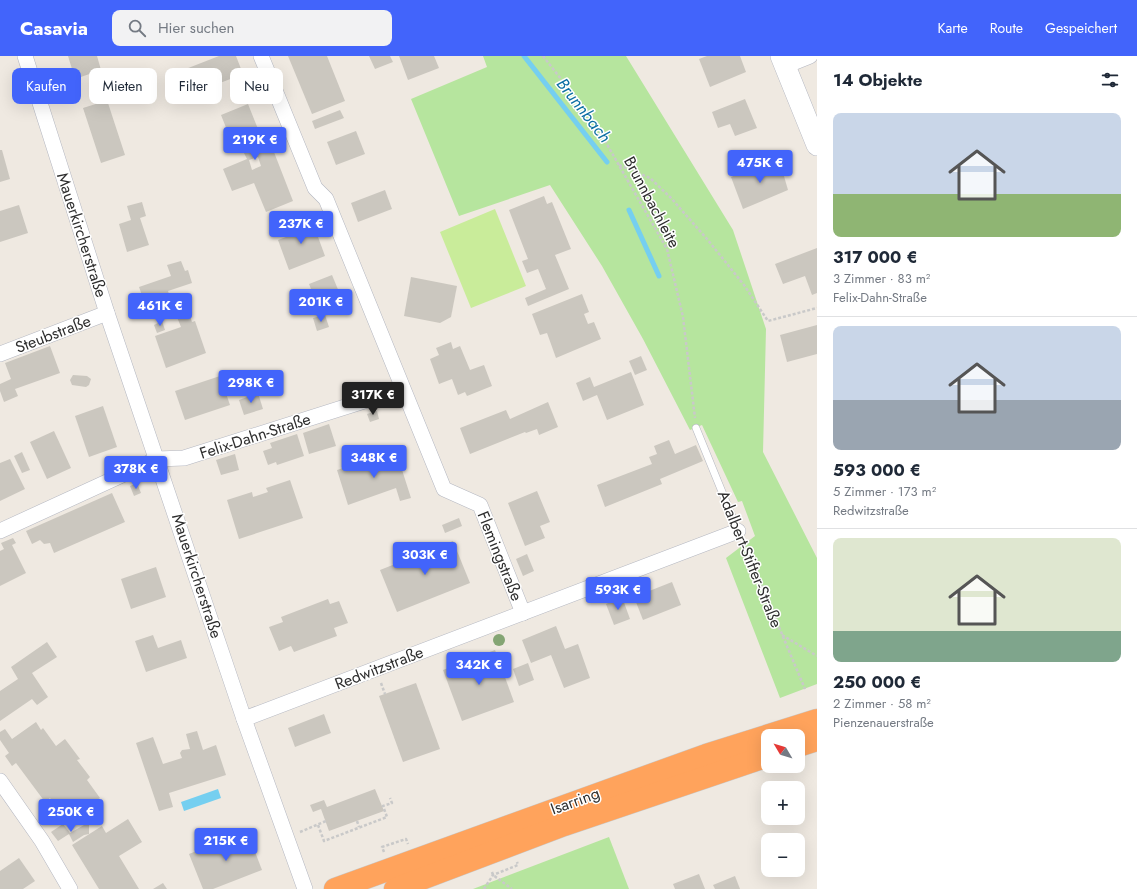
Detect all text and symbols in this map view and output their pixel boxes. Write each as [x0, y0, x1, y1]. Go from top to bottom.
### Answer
search box [112, 10, 392, 46]
text: Casavia [20, 15, 88, 42]
icon: search [126, 17, 148, 39]
text: Hier suchen [158, 17, 234, 39]
text: Karte [938, 18, 968, 38]
text: Route [990, 18, 1023, 38]
text: Gespeichert [1045, 18, 1117, 38]
chip: Kaufen [12, 68, 81, 104]
chip: Mieten [89, 68, 157, 104]
chip: Filter [165, 68, 222, 104]
chip: Neu [230, 68, 283, 104]
text: 14 Objekte [833, 68, 922, 92]
icon: filters [1099, 69, 1121, 91]
water label: Brunnbach [551, 73, 617, 147]
pin: 219K € [222, 127, 288, 161]
text: 219K € [232, 130, 278, 149]
icon: home [941, 139, 1013, 211]
pin: 475K € [727, 150, 793, 184]
street label: Brunnbachleite [618, 152, 686, 252]
text: 475K € [737, 153, 783, 172]
street label: Mauerkircherstraße [51, 170, 113, 300]
pin: 237K € [268, 211, 334, 245]
text: 237K € [278, 214, 324, 233]
text: 317 000 € [833, 245, 918, 269]
text: 3 Zimmer · 83 m² [833, 269, 930, 288]
text: Felix-Dahn-Straße [833, 288, 927, 307]
pin: 201K € [288, 289, 354, 323]
text: 201K € [298, 292, 344, 311]
pin: 461K € [127, 293, 193, 327]
text: 461K € [137, 296, 183, 315]
street label: Steubstraße [12, 309, 94, 359]
icon: home [941, 352, 1013, 424]
pin: 298K € [218, 370, 284, 404]
text: 298K € [228, 373, 274, 392]
pin: 317K € [340, 382, 406, 416]
text: 317K € [351, 385, 395, 404]
street label: Felix-Dahn-Straße [197, 407, 313, 465]
pin: 348K € [341, 445, 407, 479]
text: 348K € [351, 448, 397, 467]
pin: 378K € [103, 456, 169, 490]
text: 593 000 € [833, 458, 921, 482]
text: 378K € [113, 459, 159, 478]
text: 5 Zimmer · 173 m² [833, 482, 936, 501]
street label: Adalbert-Stifter-Straße [712, 487, 788, 631]
text: Redwitzstraße [833, 501, 909, 520]
street label: Flemingstraße [472, 508, 528, 604]
street label: Mauerkircherstraße [166, 511, 228, 641]
pin: 303K € [392, 542, 458, 576]
text: 303K € [402, 545, 448, 564]
icon: home [941, 564, 1013, 636]
pin: 593K € [585, 577, 651, 611]
text: 593K € [595, 580, 641, 599]
street label: Redwitzstraße [331, 641, 427, 695]
pin: 342K € [446, 652, 512, 686]
text: 342K € [455, 655, 503, 674]
text: 250 000 € [833, 670, 921, 694]
text: 2 Zimmer · 58 m² [833, 694, 931, 713]
text: Pienzenauerstraße [833, 713, 934, 732]
north arrow [761, 729, 805, 773]
map controls [761, 729, 805, 877]
button: + [761, 781, 805, 825]
street label: Isarring [547, 782, 603, 820]
pin: 250K € [38, 799, 104, 833]
text: 250K € [47, 802, 95, 821]
pin: 215K € [193, 828, 259, 862]
text: 215K € [203, 831, 249, 850]
button: − [761, 833, 805, 877]

